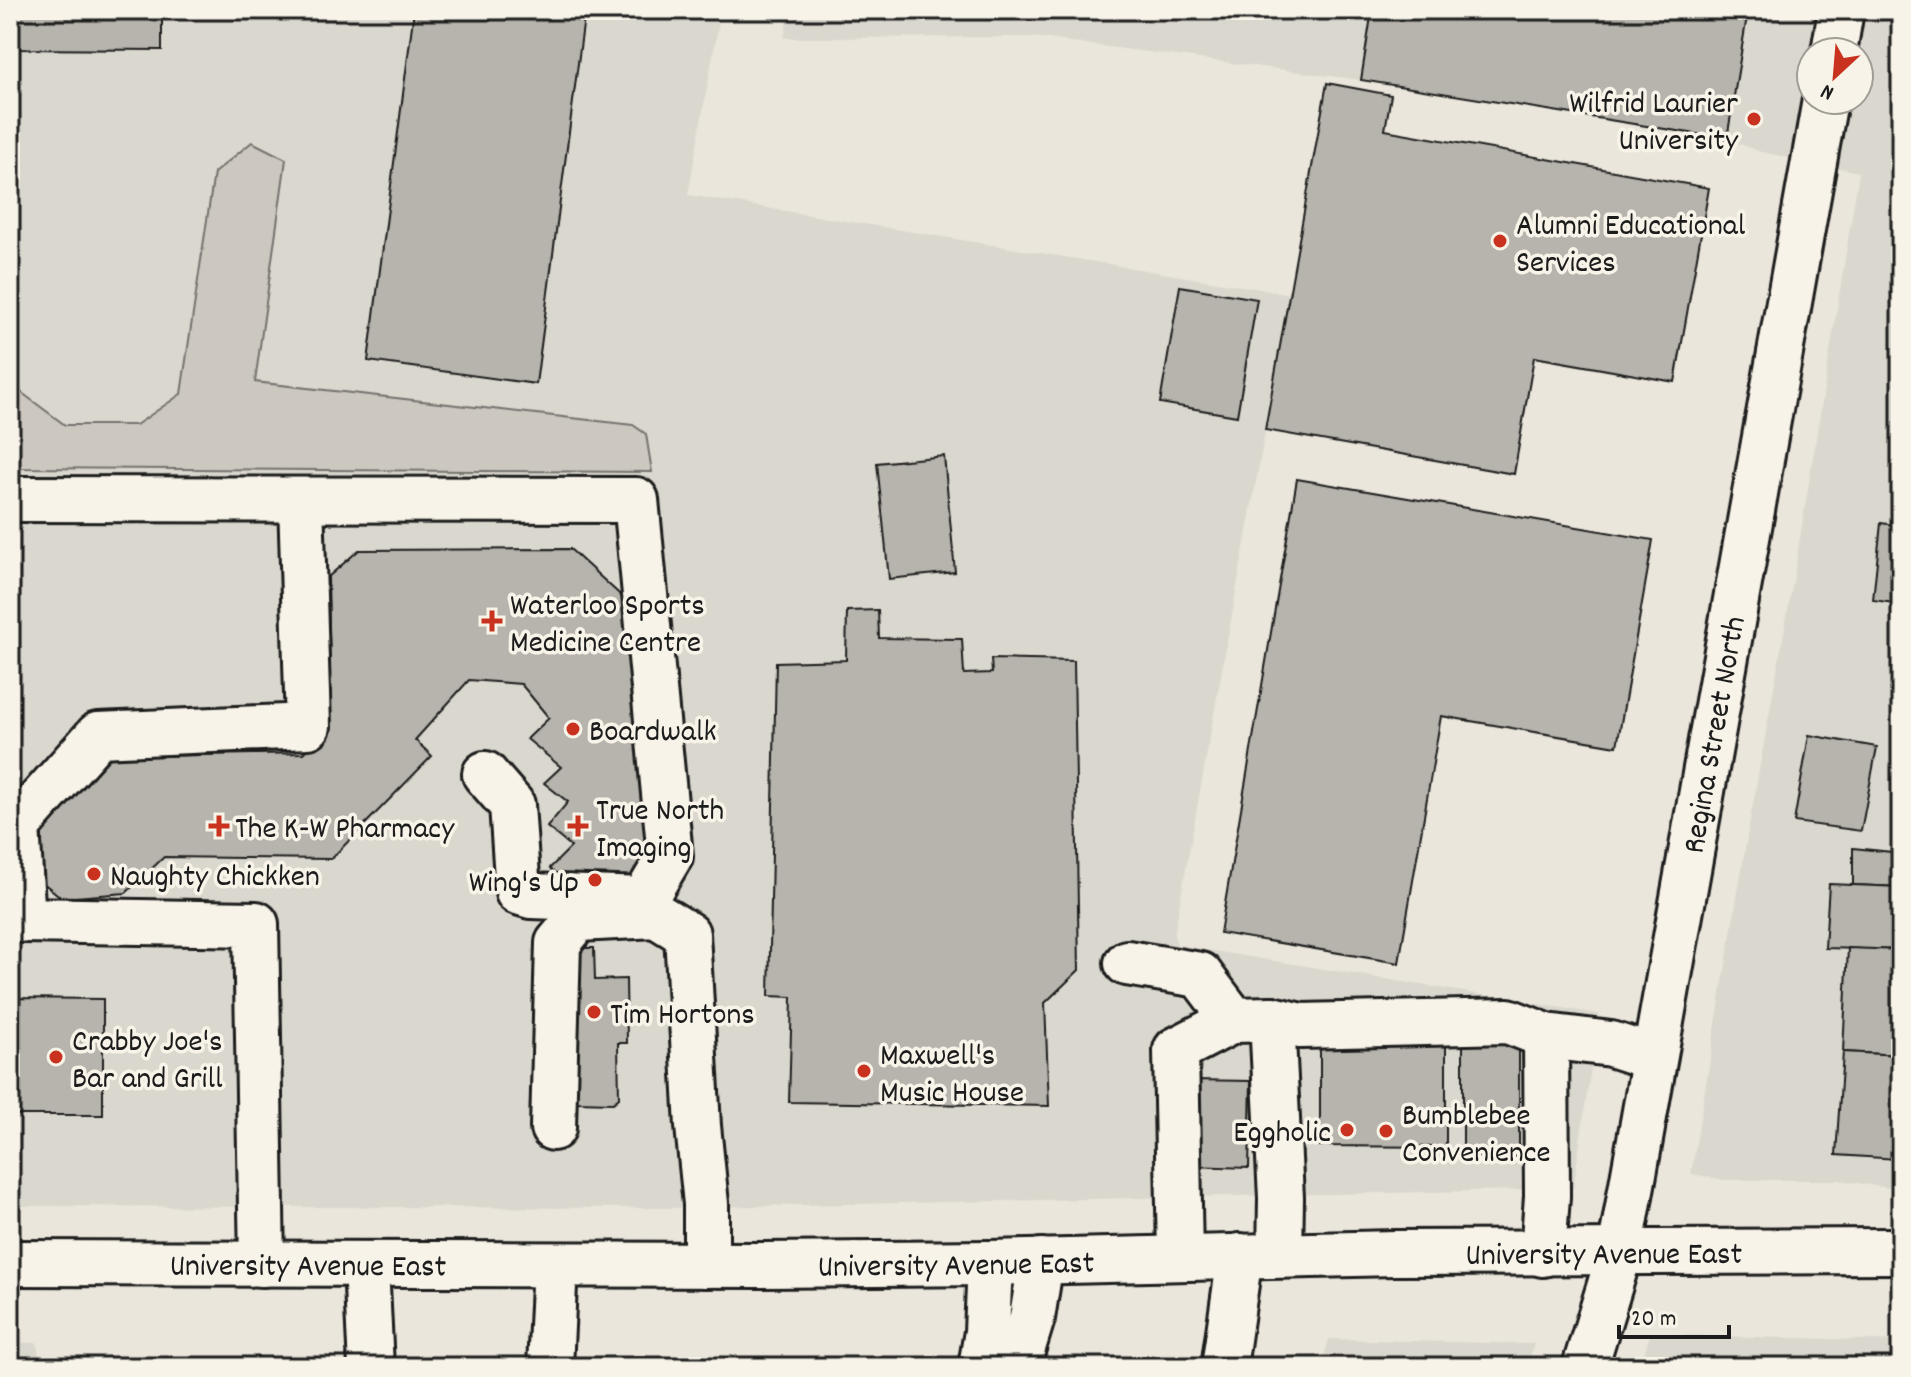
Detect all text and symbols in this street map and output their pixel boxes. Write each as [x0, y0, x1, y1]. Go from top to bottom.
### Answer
north arrow [1795, 36, 1875, 116]
text: N [1816, 74, 1839, 107]
place label: Wilfrid Laurier University [1569, 83, 1739, 166]
marker: Wilfrid Laurier University [1745, 110, 1763, 128]
place label: Alumni Educational Services [1516, 205, 1746, 288]
marker: Alumni Educational Services [1491, 232, 1509, 250]
place label: Waterloo Sports Medicine Centre [510, 585, 705, 668]
marker: Waterloo Sports Medicine Centre [481, 610, 503, 632]
street label: Regina Street North [1673, 613, 1761, 858]
place label: Boardwalk [589, 711, 717, 757]
marker: Boardwalk [564, 720, 582, 738]
place label: True North Imaging [596, 790, 724, 873]
place label: The K-W Pharmacy [235, 808, 455, 854]
marker: True North Imaging [567, 815, 589, 837]
marker: The K-W Pharmacy [210, 817, 228, 835]
place label: Naughty Chickken [110, 856, 320, 902]
place label: Wing's Up [469, 862, 579, 908]
marker: Naughty Chickken [85, 865, 103, 883]
marker: Wing's Up [586, 871, 604, 889]
place label: Tim Hortons [610, 994, 755, 1040]
marker: Tim Hortons [585, 1003, 603, 1021]
place label: Crabby Joe's Bar and Grill [72, 1021, 223, 1104]
place label: Maxwell's Music House [880, 1035, 1024, 1118]
marker: Crabby Joe's Bar and Grill [47, 1048, 65, 1066]
marker: Maxwell's Music House [855, 1062, 873, 1080]
place label: Bumblebee Convenience [1402, 1095, 1551, 1178]
place label: Eggholic [1233, 1112, 1331, 1158]
marker: Eggholic [1338, 1121, 1356, 1139]
marker: Bumblebee Convenience [1377, 1122, 1395, 1140]
street label: University Avenue East [1465, 1234, 1742, 1281]
street label: University Avenue East [818, 1242, 1095, 1293]
street label: University Avenue East [170, 1245, 447, 1292]
scale bar [1619, 1289, 1729, 1339]
text: 20 m [1631, 1303, 1677, 1337]

